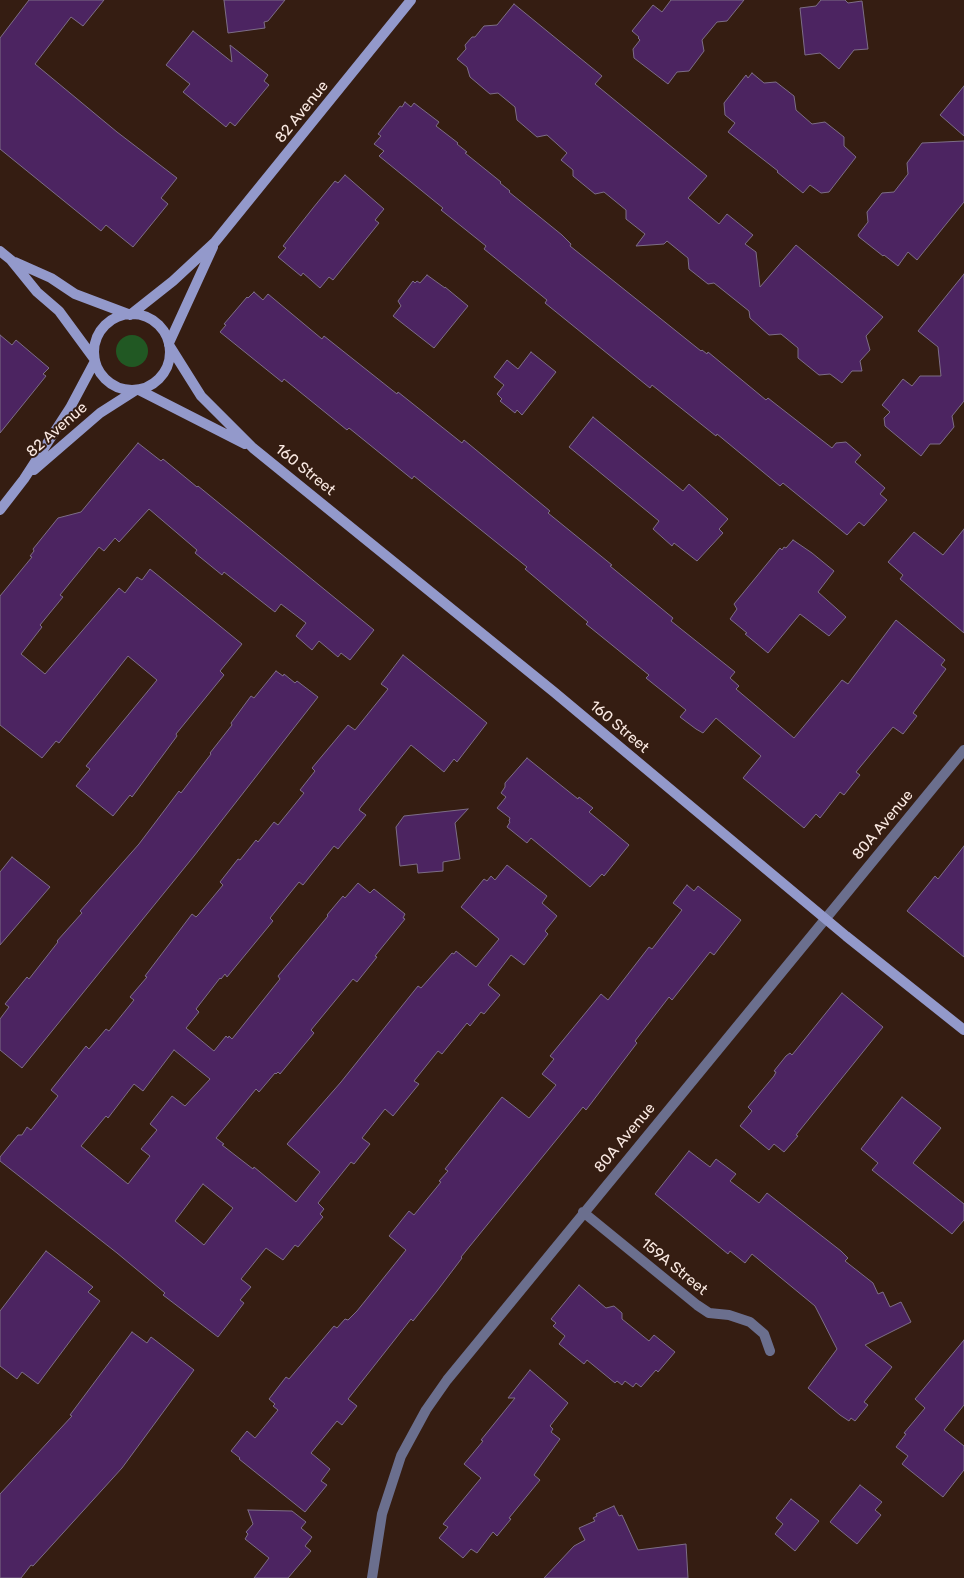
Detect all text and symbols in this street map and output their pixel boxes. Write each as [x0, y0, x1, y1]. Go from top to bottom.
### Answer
street label: 82 Avenue [272, 77, 332, 147]
street label: 82 Avenue [23, 399, 91, 461]
street label: 160 Street [271, 440, 339, 500]
street label: 160 Street [586, 697, 652, 757]
street label: 80A Avenue [849, 787, 917, 863]
street label: 80A Avenue [591, 1100, 659, 1176]
street label: 159A Street [637, 1235, 711, 1299]

